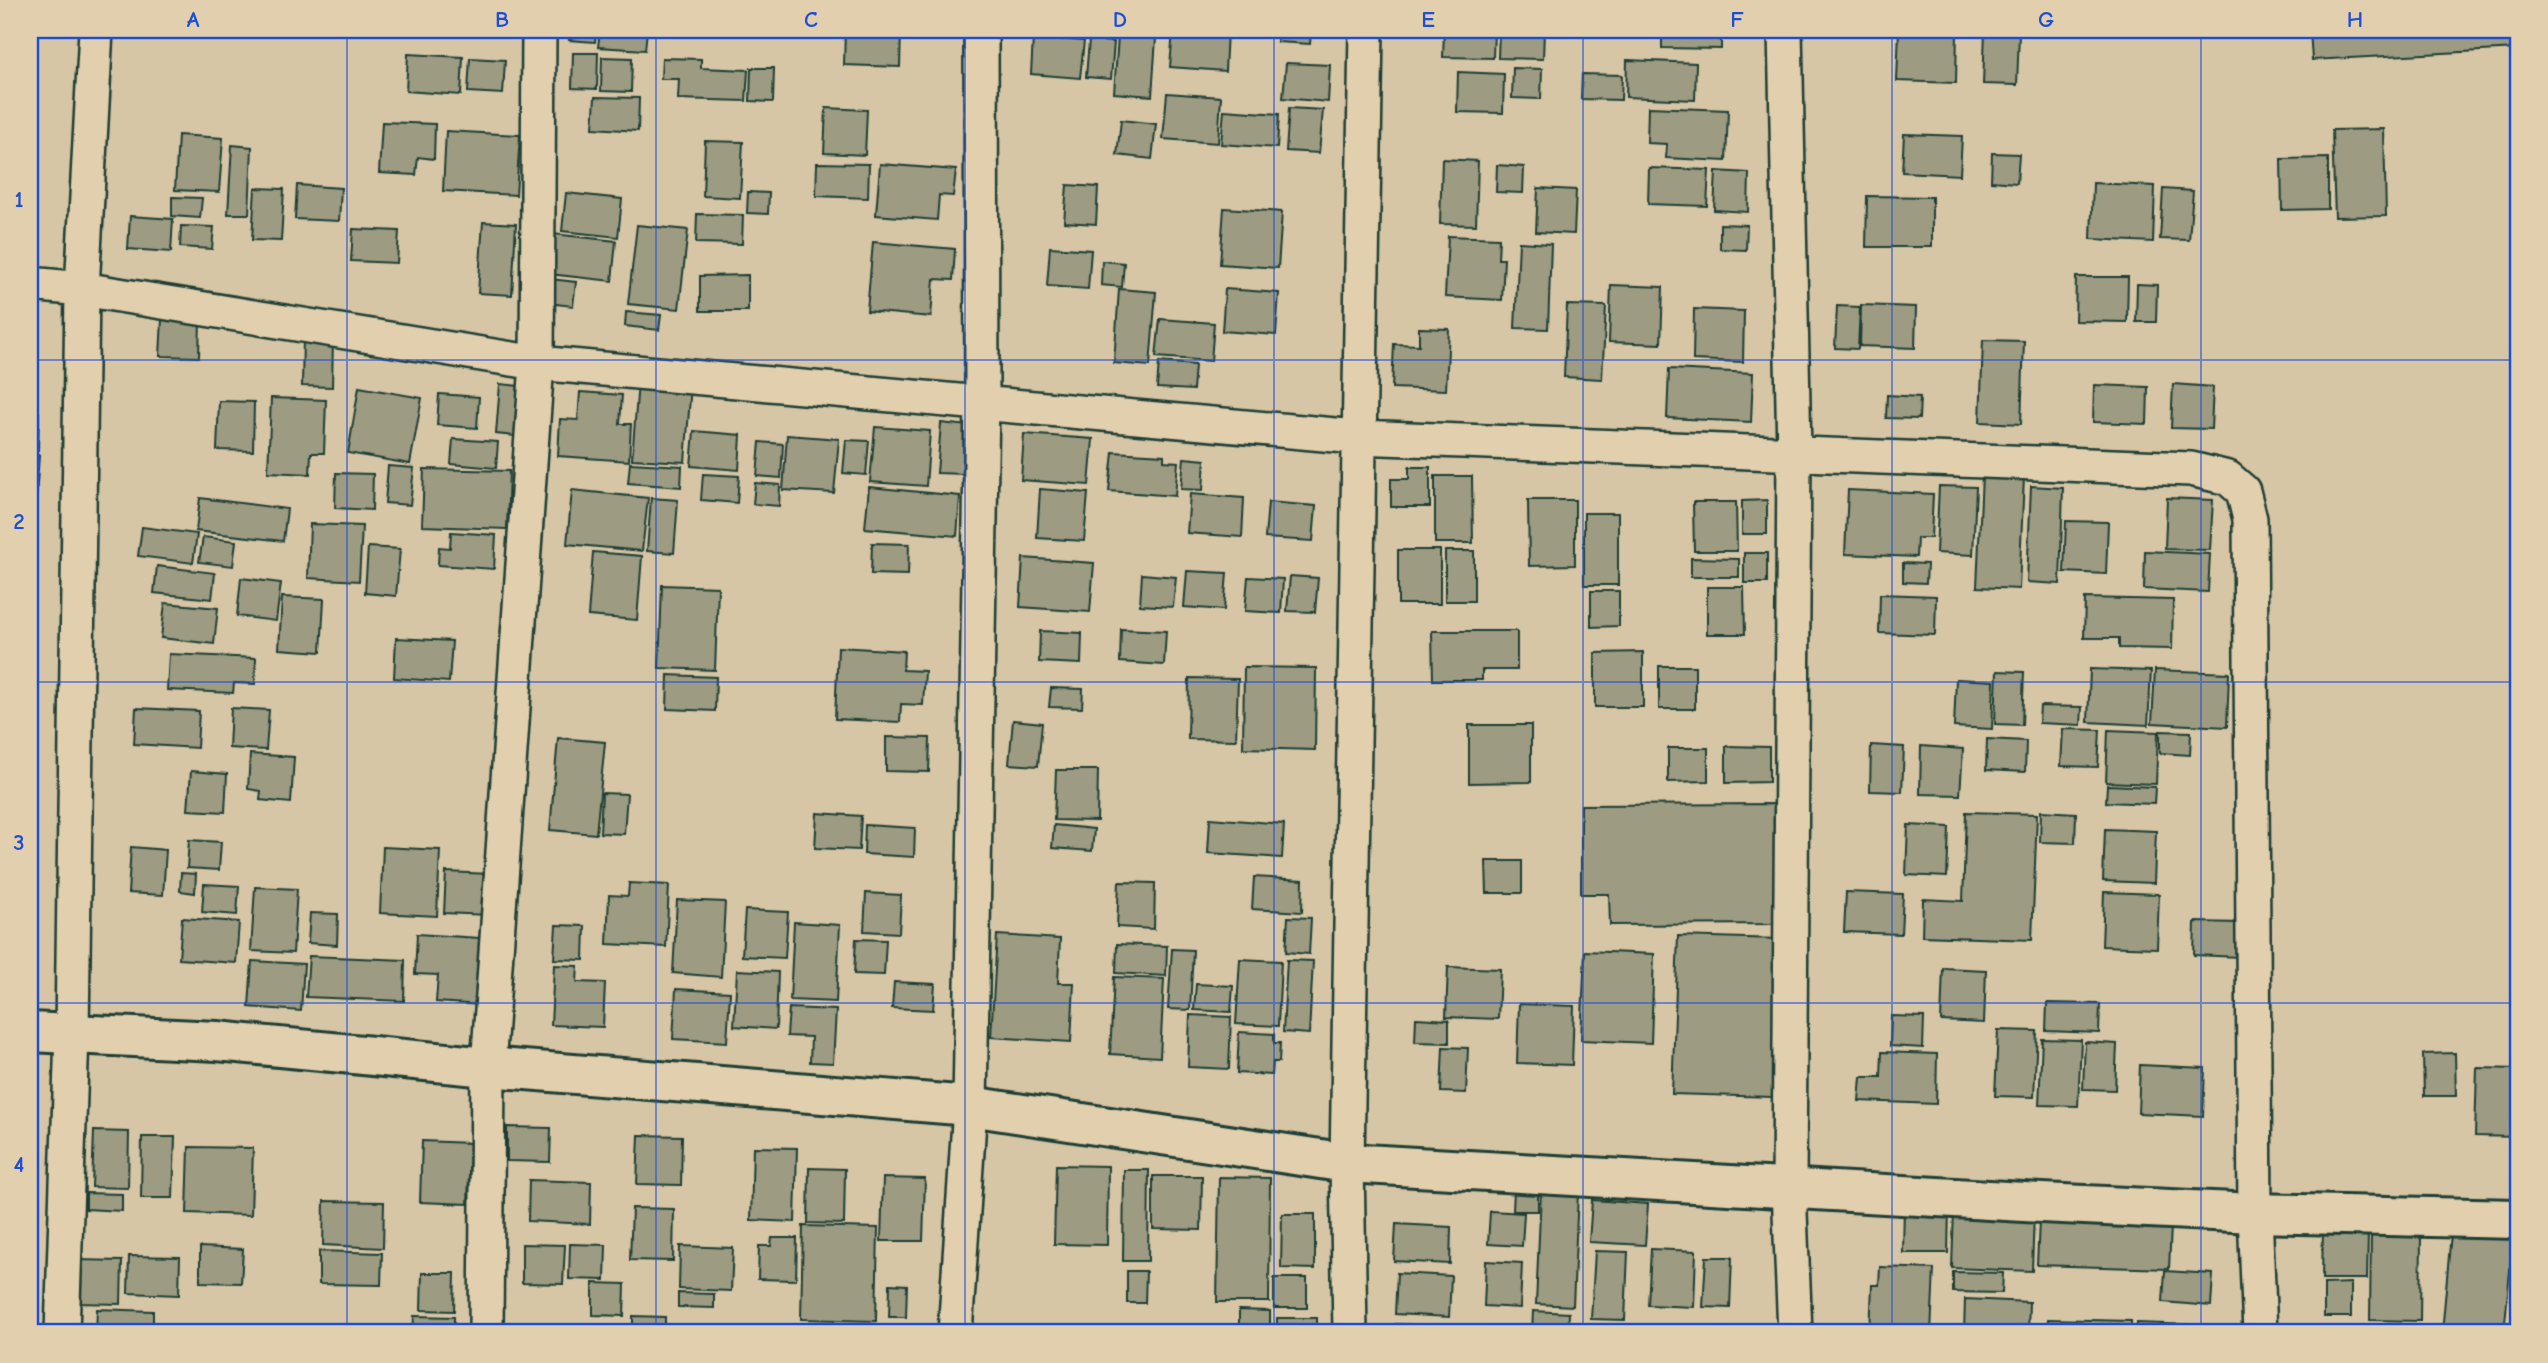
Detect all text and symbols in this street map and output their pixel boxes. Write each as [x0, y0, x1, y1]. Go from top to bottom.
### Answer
text: A [187, 6, 200, 33]
text: B [495, 6, 509, 33]
text: C [804, 6, 818, 33]
text: D [1113, 6, 1127, 33]
text: E [1421, 6, 1435, 33]
text: F [1730, 6, 1744, 33]
text: G [2038, 6, 2054, 33]
text: H [2347, 6, 2363, 33]
text: 1 [14, 186, 24, 213]
text: 2 [13, 508, 25, 535]
text: 3 [13, 829, 25, 856]
text: 4 [14, 1151, 25, 1178]

